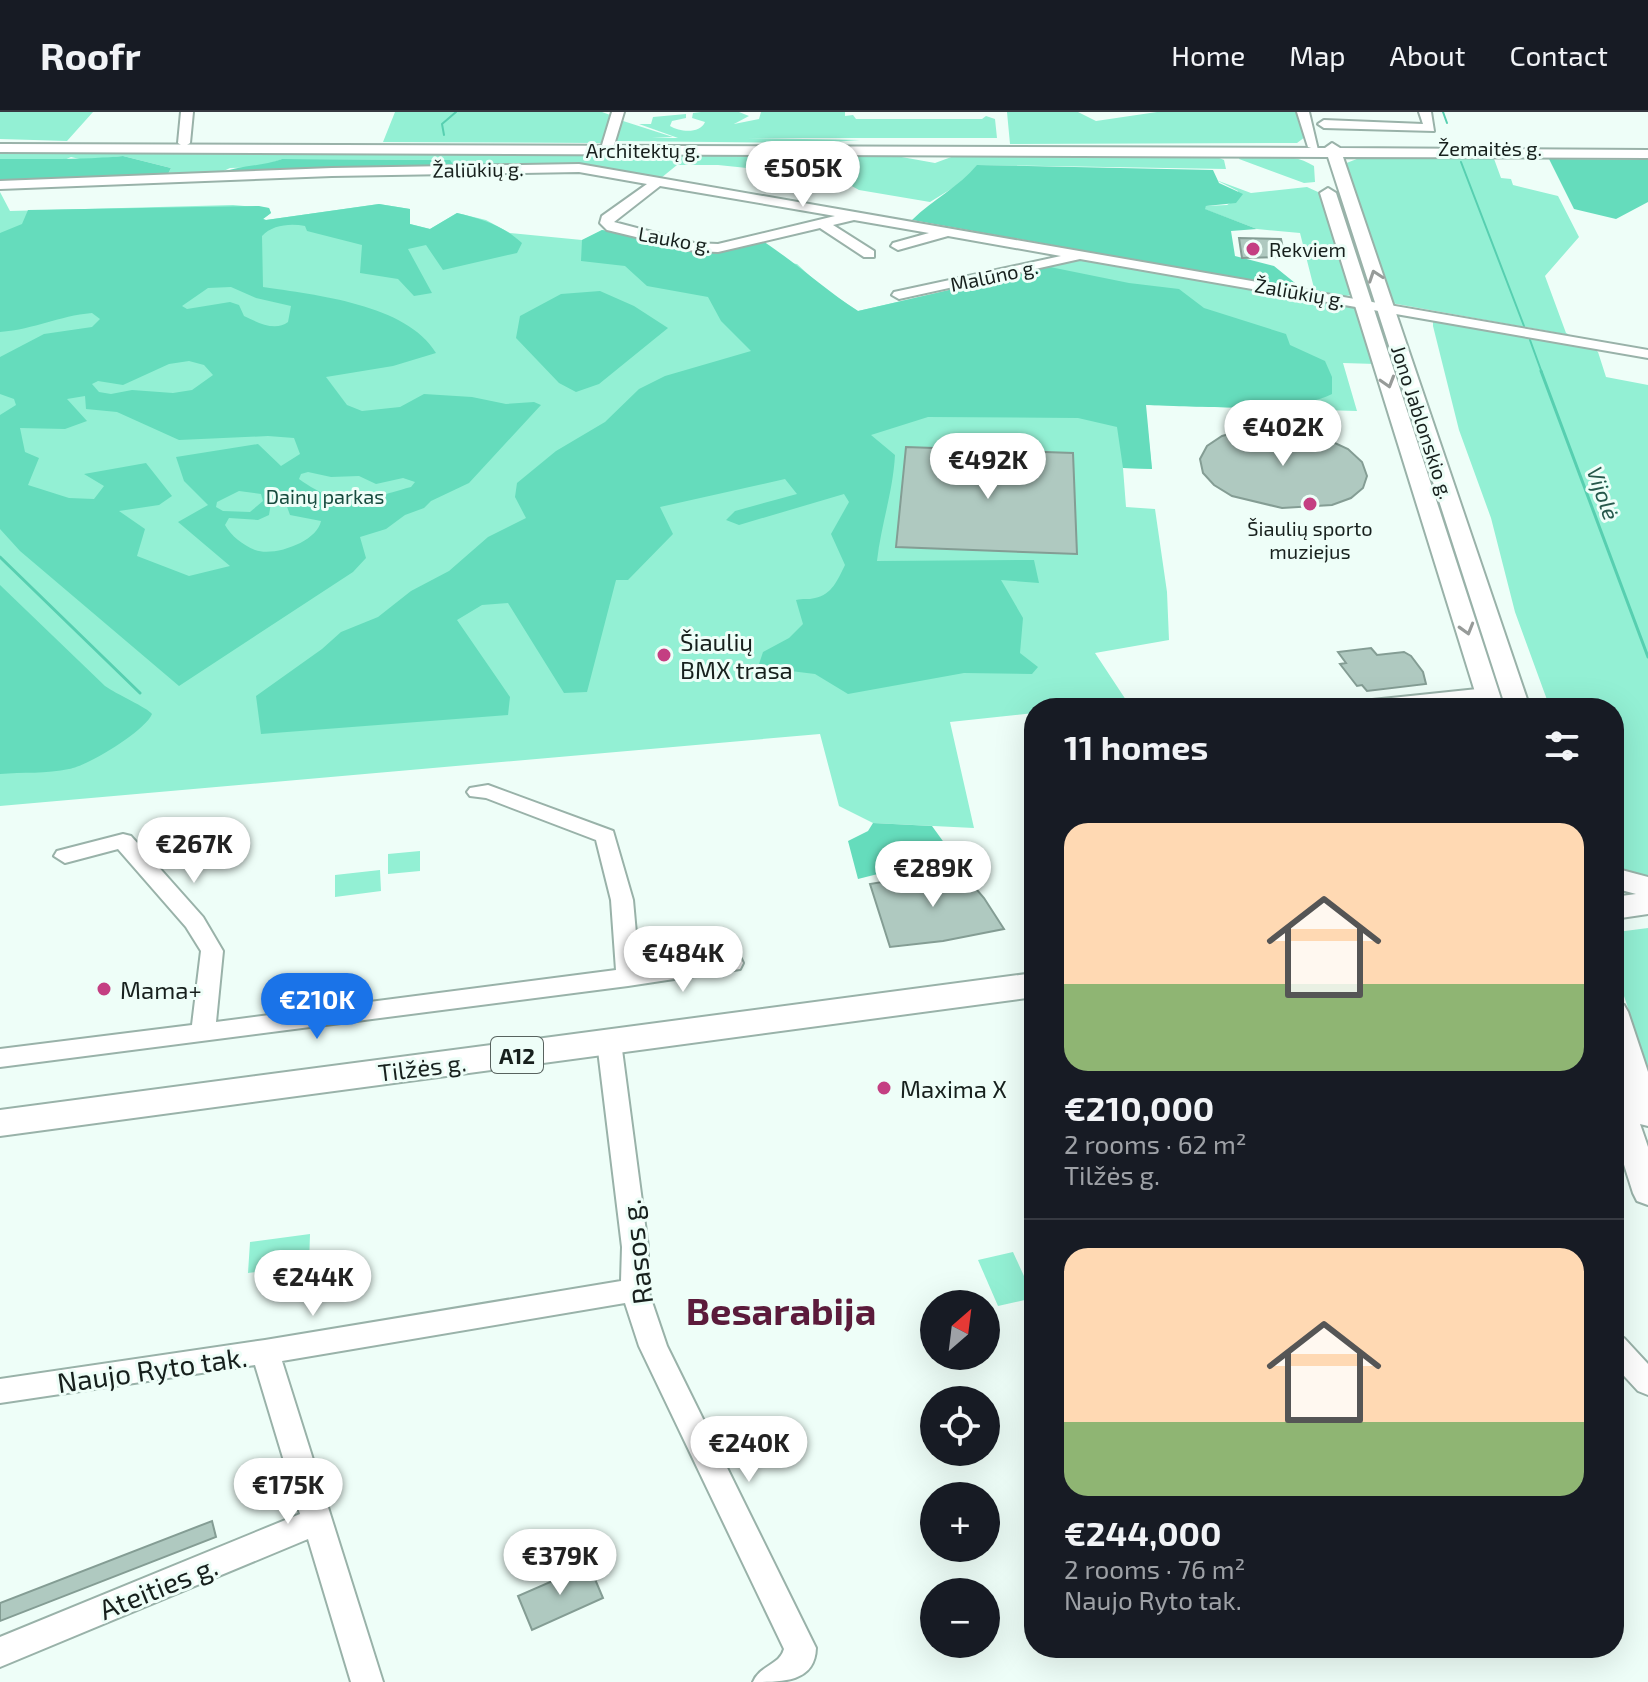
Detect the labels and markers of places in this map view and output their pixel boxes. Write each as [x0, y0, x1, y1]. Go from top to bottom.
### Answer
pin: €505K [747, 141, 859, 209]
place label: Rekviem [1269, 237, 1346, 261]
marker: Rekviem [1244, 240, 1262, 258]
pin: €402K [1227, 400, 1339, 468]
pin: €492K [932, 433, 1044, 501]
marker: Šiaulių sporto muziejus [1301, 495, 1319, 513]
place label: Šiaulių sporto muziejus [1247, 516, 1373, 563]
place label: Šiaulių BMX trasa [680, 627, 793, 684]
marker: Šiaulių BMX trasa [655, 646, 673, 664]
pin: €267K [138, 817, 250, 885]
pin: €289K [877, 841, 989, 909]
pin: €484K [627, 926, 739, 994]
pin: €210K [261, 973, 373, 1041]
place label: Mama+ [120, 975, 202, 1004]
marker: Mama+ [95, 980, 113, 998]
place label: Maxima X [900, 1074, 1007, 1103]
marker: Maxima X [875, 1079, 893, 1097]
pin: €244K [257, 1250, 369, 1318]
pin: €240K [693, 1416, 805, 1484]
pin: €175K [232, 1458, 344, 1526]
pin: €379K [504, 1529, 616, 1597]

